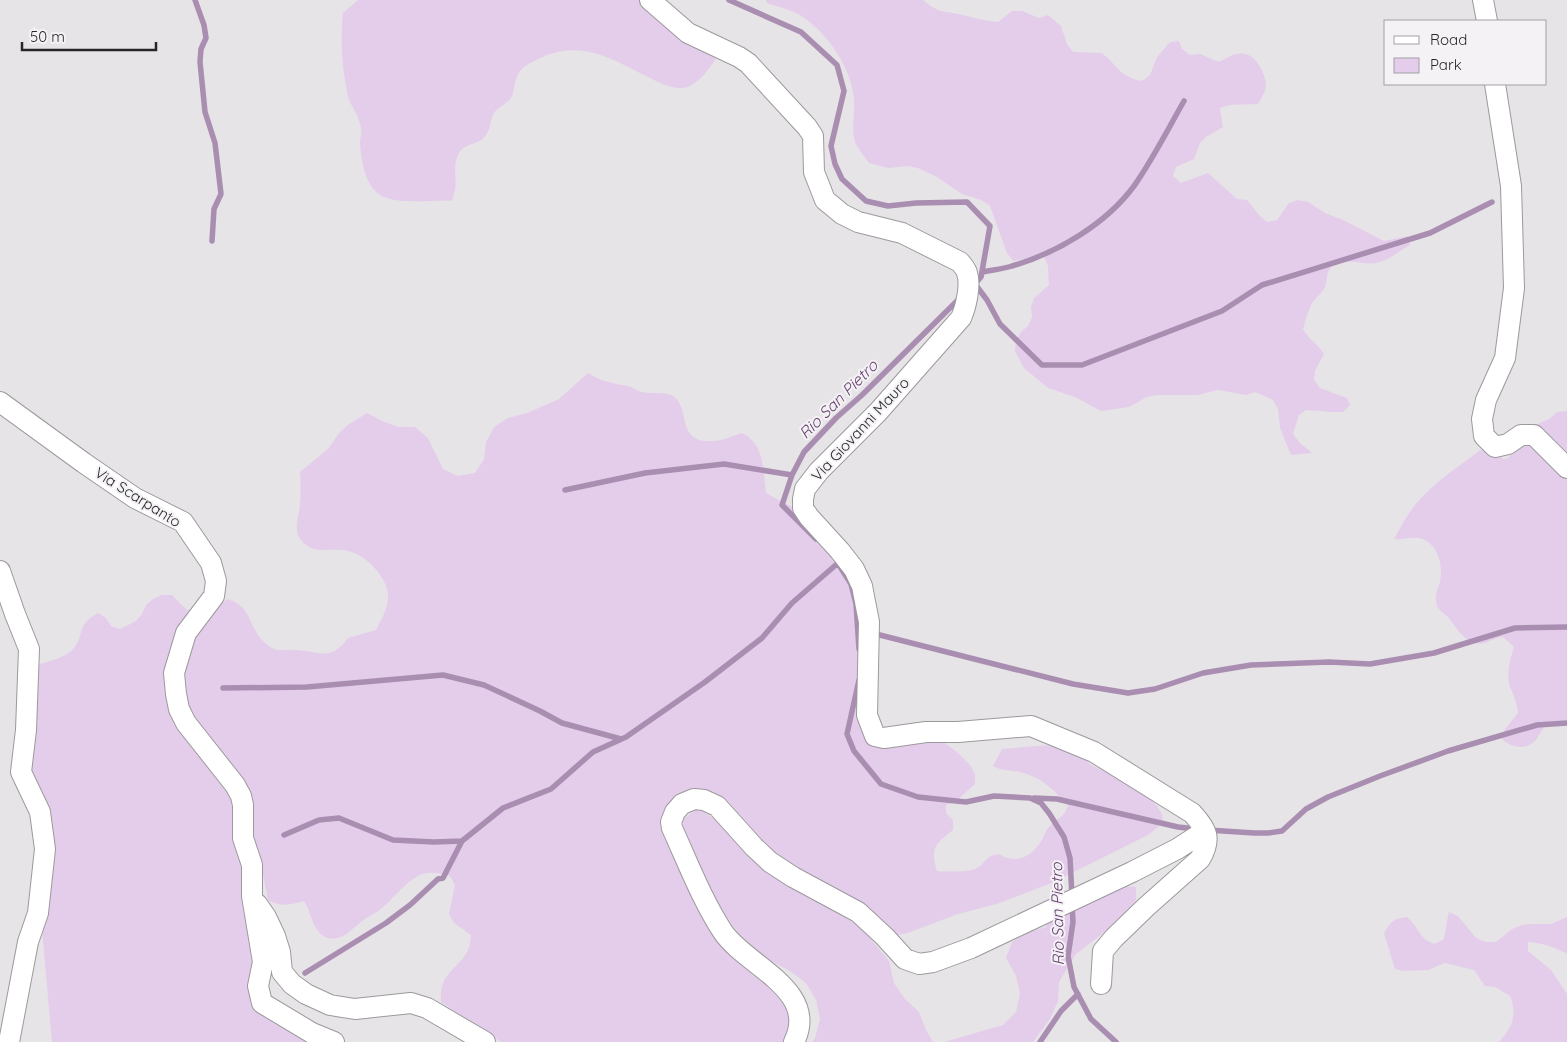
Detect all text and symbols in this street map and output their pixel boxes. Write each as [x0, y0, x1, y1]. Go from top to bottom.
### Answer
scale bar [22, 20, 156, 52]
legend [1384, 20, 1547, 85]
text: 50 m [30, 27, 65, 46]
text: Road [1430, 30, 1467, 49]
text: Park [1430, 55, 1462, 74]
water label: Rio San Pietro [794, 354, 883, 443]
street label: Via Giovanni Mauro [807, 373, 913, 485]
street label: Via Scarpanto [91, 463, 185, 531]
water label: Rio San Pietro [1046, 861, 1068, 966]

